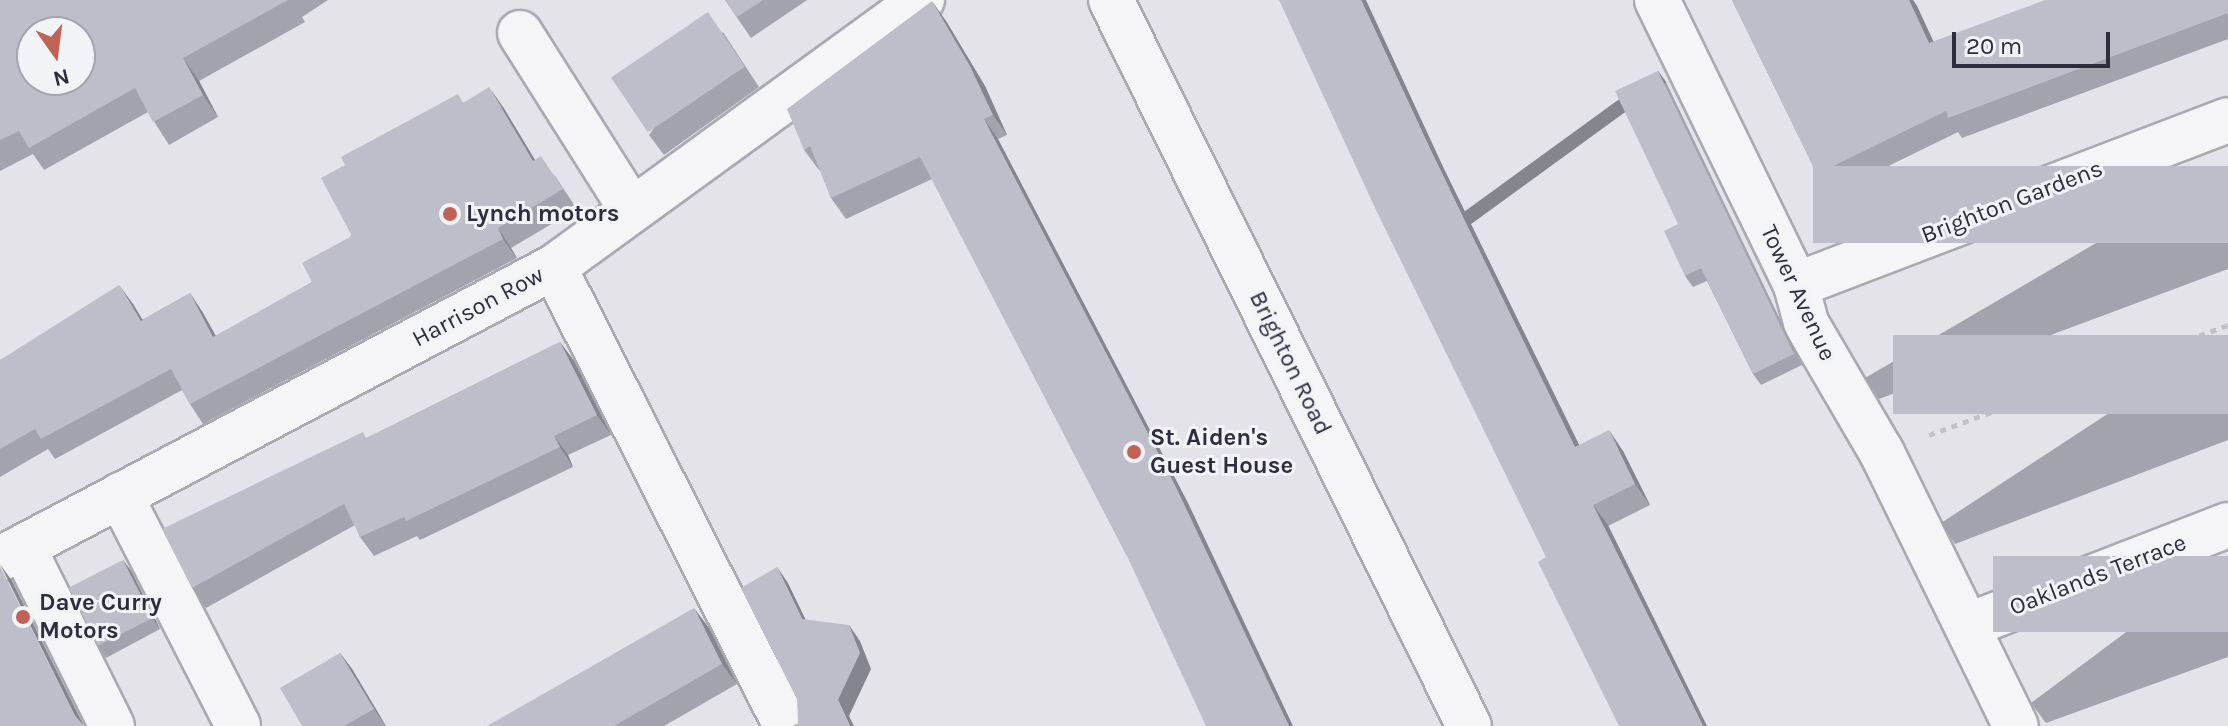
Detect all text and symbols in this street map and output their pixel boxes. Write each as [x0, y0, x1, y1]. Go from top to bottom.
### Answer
north arrow [16, 16, 96, 96]
scale bar [1956, 16, 2114, 66]
text: 20 m [1966, 32, 2022, 60]
text: N [51, 63, 72, 92]
street label: Brighton Gardens [1917, 154, 2107, 250]
place label: Lynch motors [466, 200, 619, 228]
marker: Lynch motors [441, 205, 459, 223]
street label: Tower Avenue [1754, 221, 1842, 365]
street label: Harrison Row [407, 260, 549, 354]
street label: Brighton Road [1243, 286, 1337, 440]
place label: St. Aiden's Guest House [1150, 424, 1293, 480]
marker: St. Aiden's Guest House [1125, 443, 1143, 461]
street label: Oaklands Terrace [2006, 528, 2190, 622]
place label: Dave Curry Motors [39, 589, 162, 645]
marker: Dave Curry Motors [14, 608, 32, 626]

